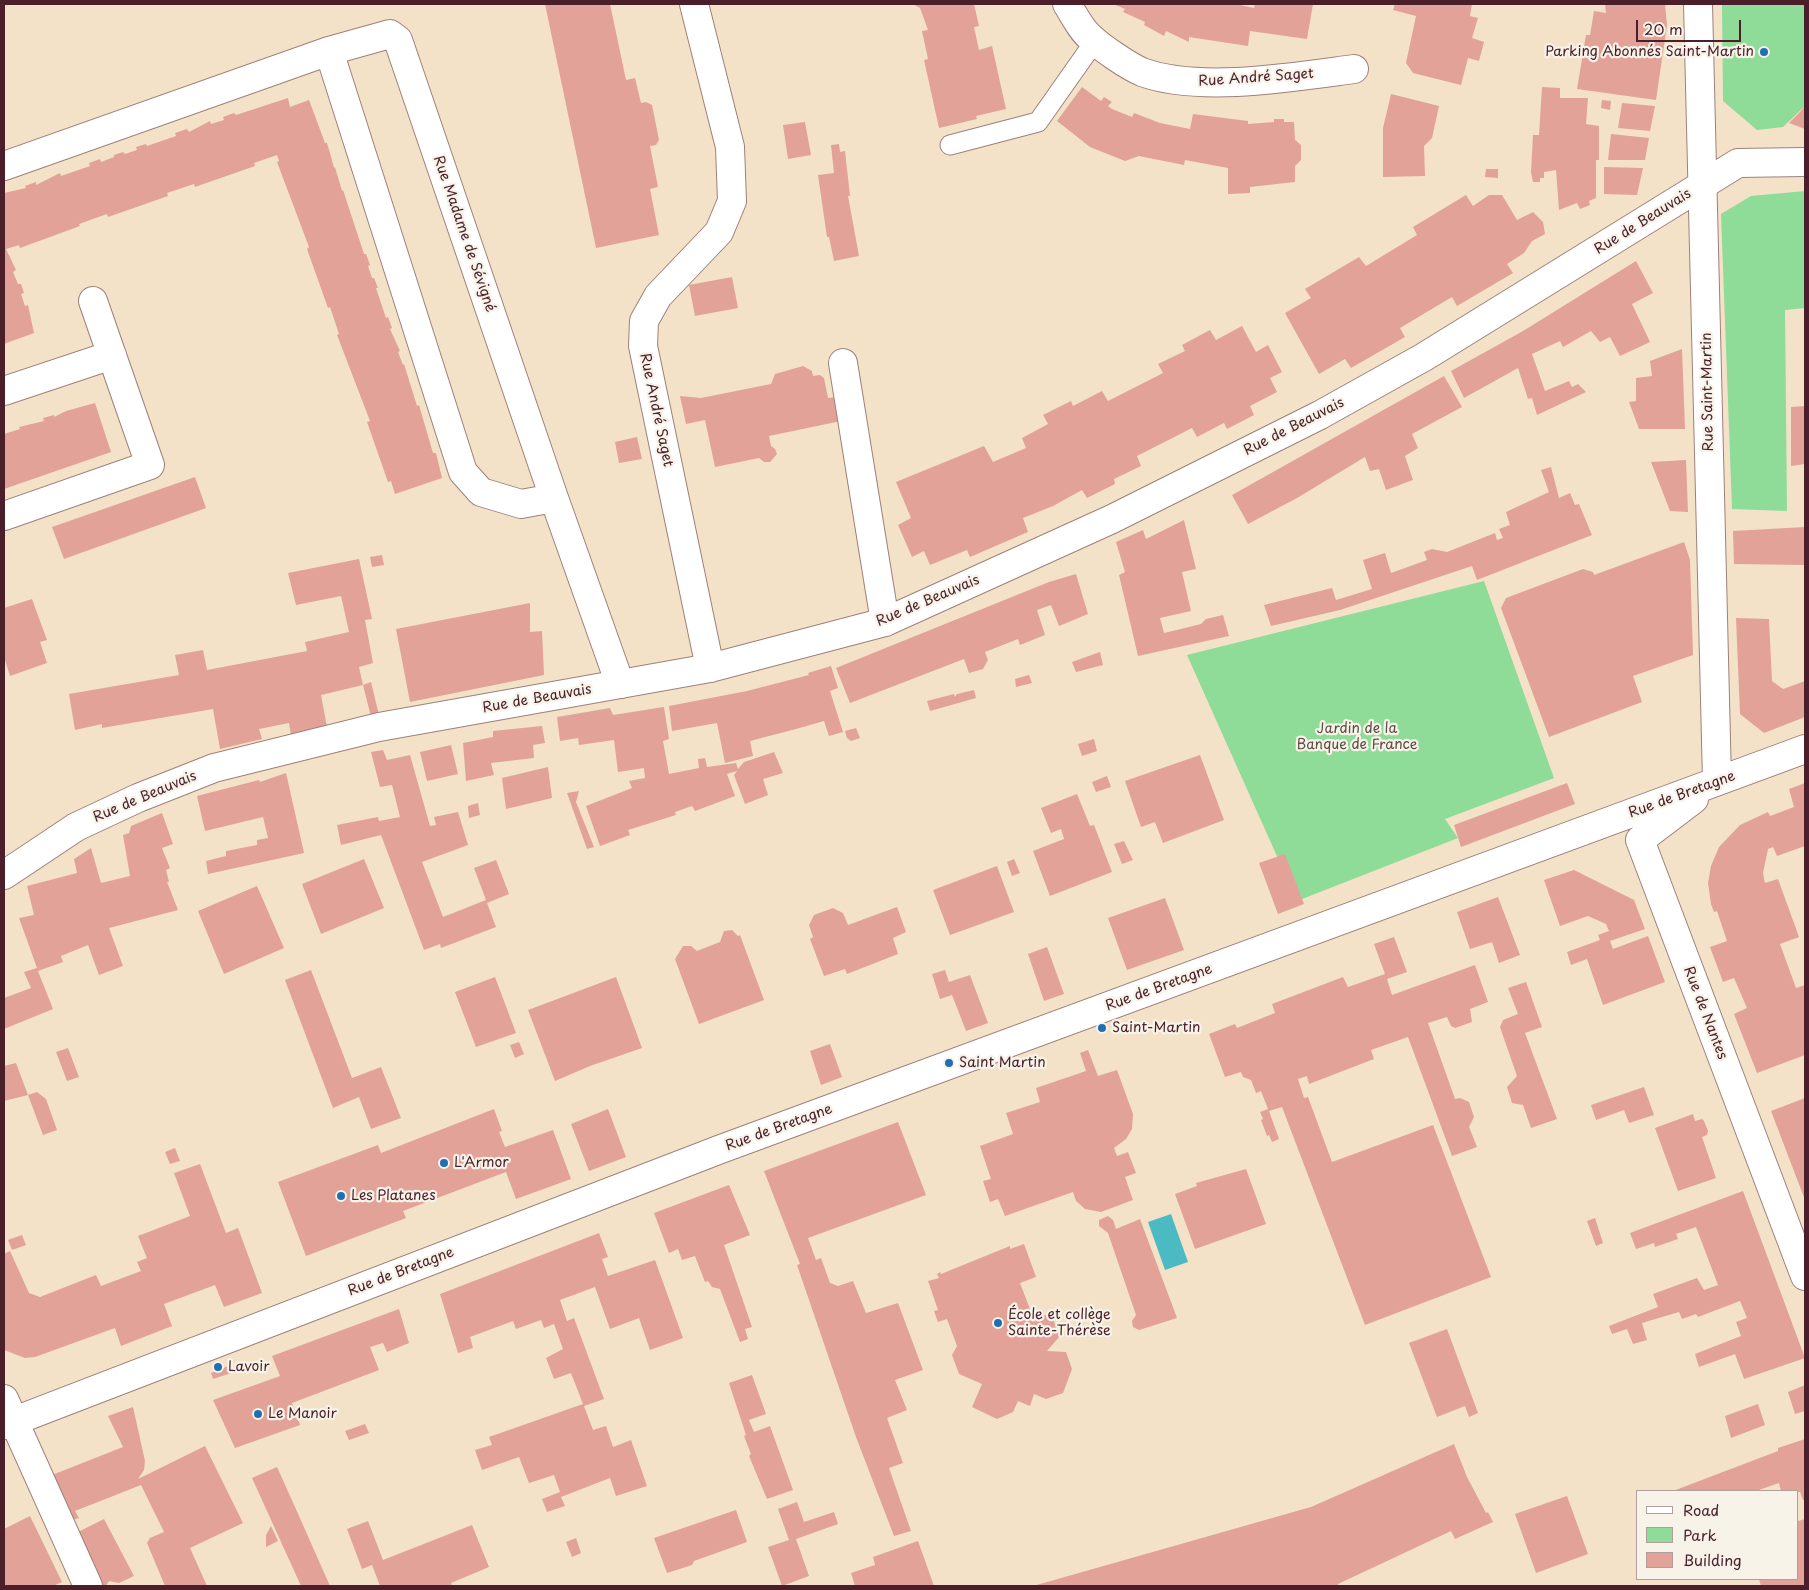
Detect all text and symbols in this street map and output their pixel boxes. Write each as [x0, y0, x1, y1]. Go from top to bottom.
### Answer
scale bar [1639, 10, 1744, 42]
text: 20 m [1644, 17, 1683, 40]
place label: Parking Abonnés Saint-Martin [1545, 44, 1754, 60]
marker: Parking Abonnés Saint-Martin [1758, 46, 1770, 58]
street label: Rue André Saget [1198, 66, 1314, 90]
street label: Rue Madame de Sévigné [429, 154, 499, 314]
street label: Rue de Beauvais [1592, 186, 1694, 258]
street label: Rue Saint-Martin [1699, 332, 1717, 452]
street label: Rue André Saget [636, 352, 676, 468]
street label: Rue de Beauvais [1241, 394, 1347, 460]
street label: Rue de Beauvais [874, 572, 982, 630]
street label: Rue de Beauvais [481, 681, 593, 717]
park label: Jardin de la Banque de France [1297, 721, 1417, 754]
street label: Rue de Beauvais [91, 768, 199, 826]
street label: Rue de Bretagne [1626, 768, 1738, 822]
street label: Rue de Bretagne [1103, 961, 1215, 1015]
street label: Rue de Nantes [1680, 964, 1730, 1062]
place label: Saint-Martin [1112, 1020, 1201, 1036]
marker: Saint-Martin [1096, 1022, 1108, 1034]
place label: Saint Martin [959, 1055, 1046, 1071]
marker: Saint Martin [943, 1057, 955, 1069]
street label: Rue de Bretagne [723, 1101, 835, 1155]
place label: L'Armor [454, 1155, 509, 1171]
marker: L'Armor [438, 1157, 450, 1169]
place label: Les Platanes [351, 1188, 436, 1204]
marker: Les Platanes [335, 1190, 347, 1202]
street label: Rue de Bretagne [346, 1244, 456, 1300]
place label: École et collège Sainte-Thérèse [1008, 1307, 1111, 1340]
marker: École et collège Sainte-Thérèse [992, 1317, 1004, 1329]
place label: Lavoir [228, 1359, 269, 1375]
marker: Lavoir [212, 1361, 224, 1373]
place label: Le Manoir [268, 1406, 337, 1422]
marker: Le Manoir [252, 1408, 264, 1420]
legend [1636, 1490, 1799, 1580]
text: Road [1683, 1498, 1719, 1521]
text: Park [1683, 1523, 1717, 1546]
text: Building [1683, 1548, 1742, 1571]

